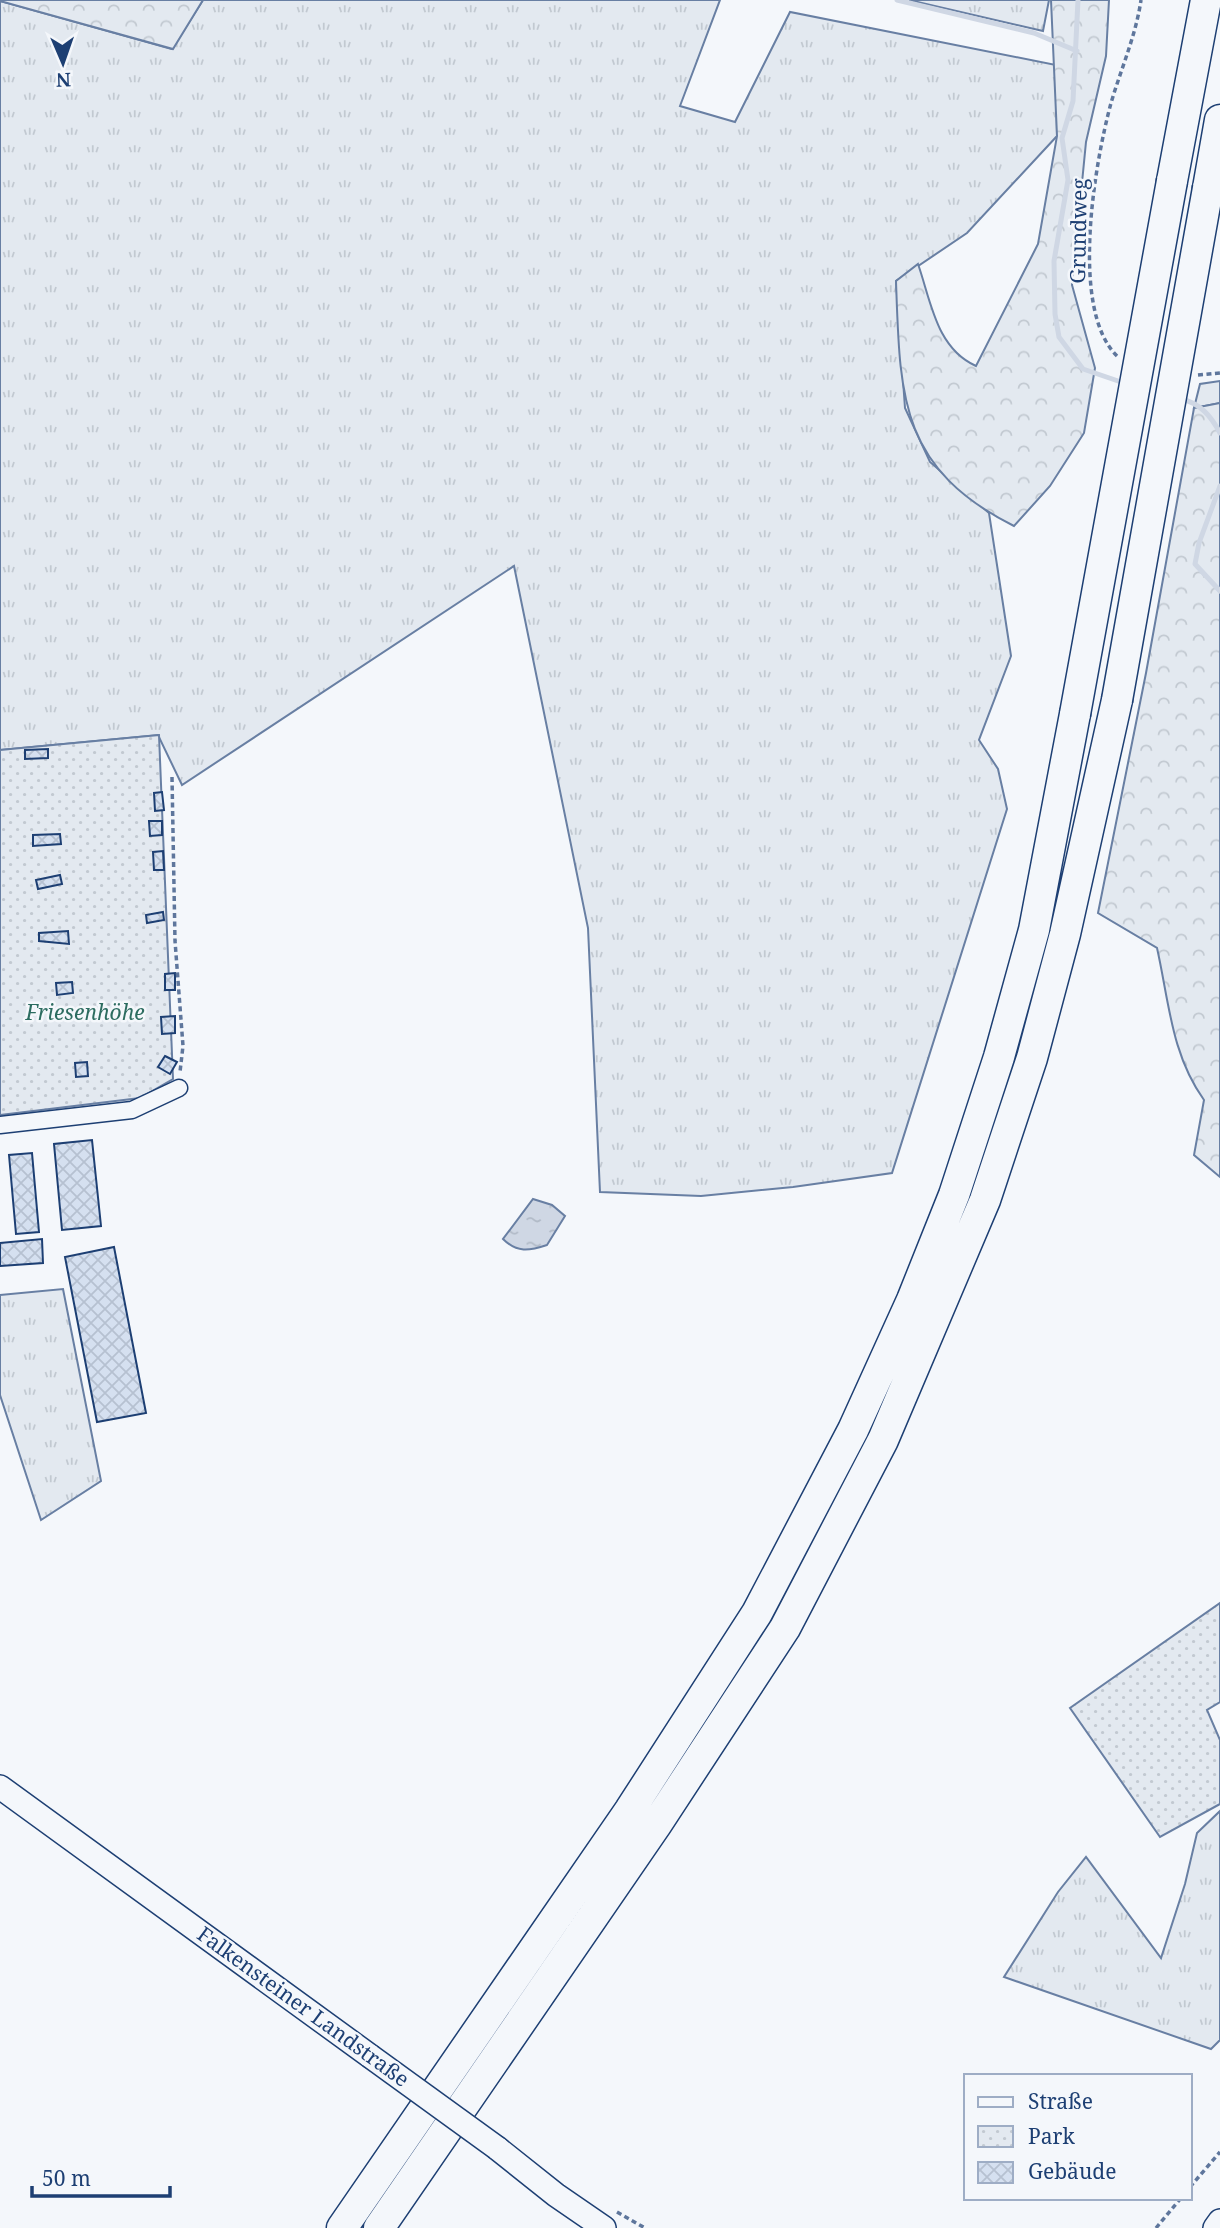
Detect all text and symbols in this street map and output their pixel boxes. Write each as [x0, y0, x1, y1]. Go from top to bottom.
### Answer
north arrow [28, 28, 98, 98]
text: N [56, 67, 72, 93]
street label: Grundweg [1063, 177, 1093, 284]
park label: Friesenhöhe [24, 998, 145, 1026]
street label: Falkensteiner Landstraße [192, 1920, 415, 2093]
legend [964, 2074, 1192, 2200]
text: Straße [1028, 2087, 1093, 2115]
text: Park [1028, 2122, 1075, 2150]
scale bar [32, 2154, 170, 2198]
text: Gebäude [1028, 2157, 1116, 2185]
text: 50 m [42, 2164, 91, 2192]

